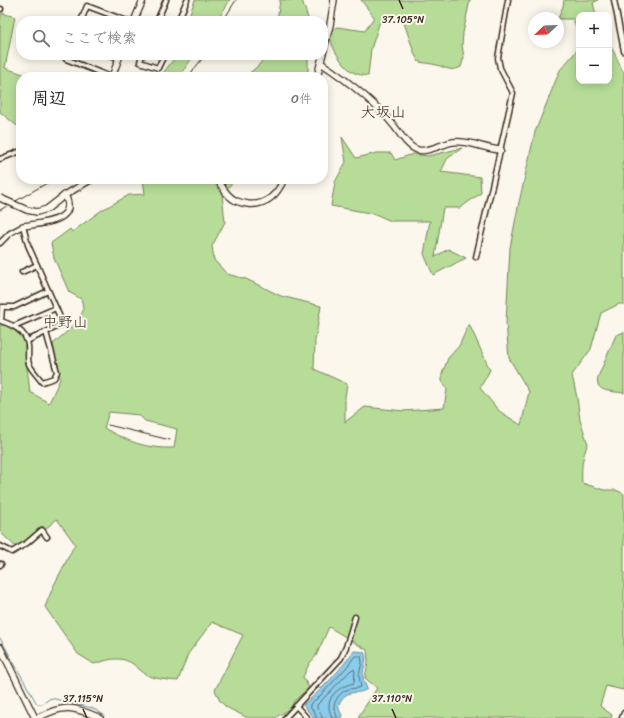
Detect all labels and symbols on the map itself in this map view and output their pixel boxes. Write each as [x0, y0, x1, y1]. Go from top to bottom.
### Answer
text: 37.105°N [382, 11, 424, 29]
north arrow [528, 12, 564, 48]
district label: 大坂山 [360, 99, 406, 125]
district label: 中野山 [42, 309, 88, 335]
text: 37.115°N [63, 690, 103, 708]
text: 37.110°N [372, 690, 412, 708]

